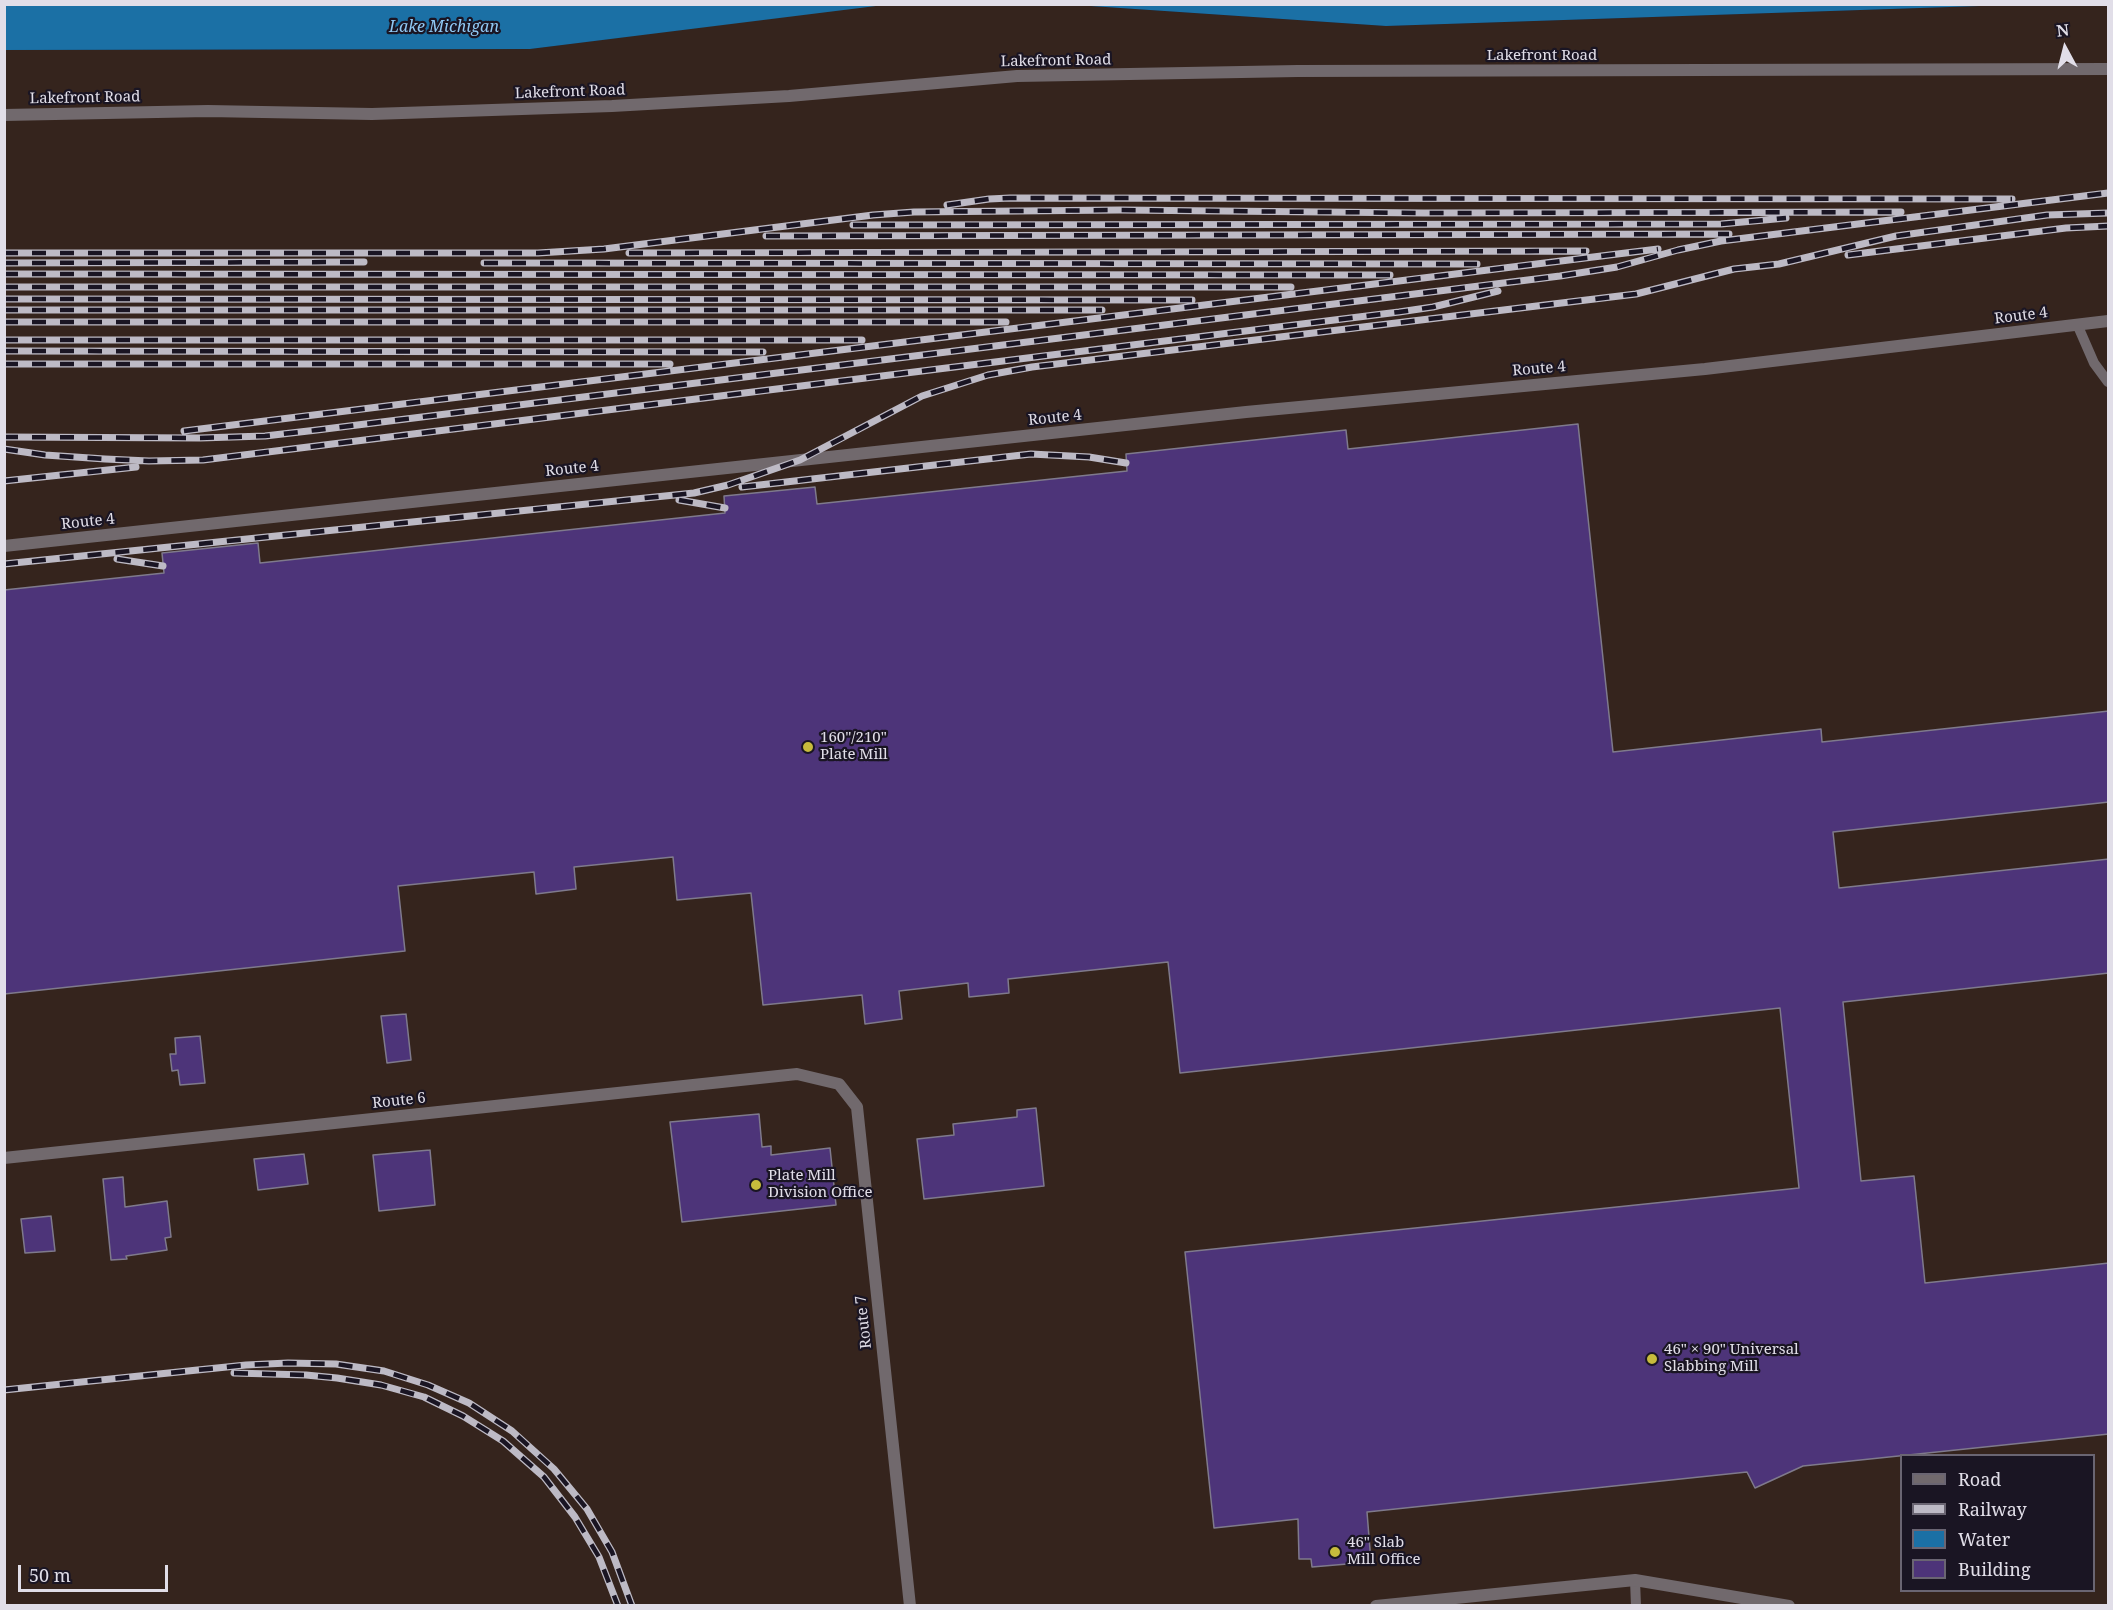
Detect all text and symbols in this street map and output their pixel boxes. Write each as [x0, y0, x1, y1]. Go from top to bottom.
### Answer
water label: Lake Michigan [389, 17, 499, 37]
north arrow [2035, 18, 2095, 78]
text: N [2055, 18, 2070, 42]
street label: Lakefront Road [1487, 47, 1597, 65]
street label: Lakefront Road [1001, 51, 1111, 71]
street label: Lakefront Road [514, 81, 626, 103]
street label: Lakefront Road [30, 88, 140, 108]
street label: Route 4 [1993, 304, 2049, 328]
street label: Route 4 [1512, 358, 1566, 380]
street label: Route 4 [1027, 406, 1083, 430]
street label: Route 4 [544, 457, 600, 481]
street label: Route 4 [60, 510, 116, 534]
place label: 160"/210" Plate Mill [820, 729, 888, 764]
marker: 160"/210" Plate Mill [801, 740, 815, 754]
street label: Route 6 [371, 1089, 427, 1113]
place label: Plate Mill Division Office [768, 1167, 873, 1202]
marker: Plate Mill Division Office [749, 1178, 763, 1192]
street label: Route 7 [852, 1294, 876, 1350]
place label: 46" × 90" Universal Slabbing Mill [1664, 1341, 1799, 1376]
marker: 46" × 90" Universal Slabbing Mill [1645, 1352, 1659, 1366]
legend [1900, 1454, 2095, 1592]
text: Road [1958, 1467, 2001, 1491]
text: Railway [1958, 1497, 2027, 1521]
text: Water [1958, 1527, 2010, 1551]
place label: 46" Slab Mill Office [1347, 1534, 1421, 1569]
marker: 46" Slab Mill Office [1328, 1545, 1342, 1559]
scale bar [21, 1553, 171, 1591]
text: Building [1958, 1557, 2031, 1581]
text: 50 m [29, 1563, 71, 1587]

